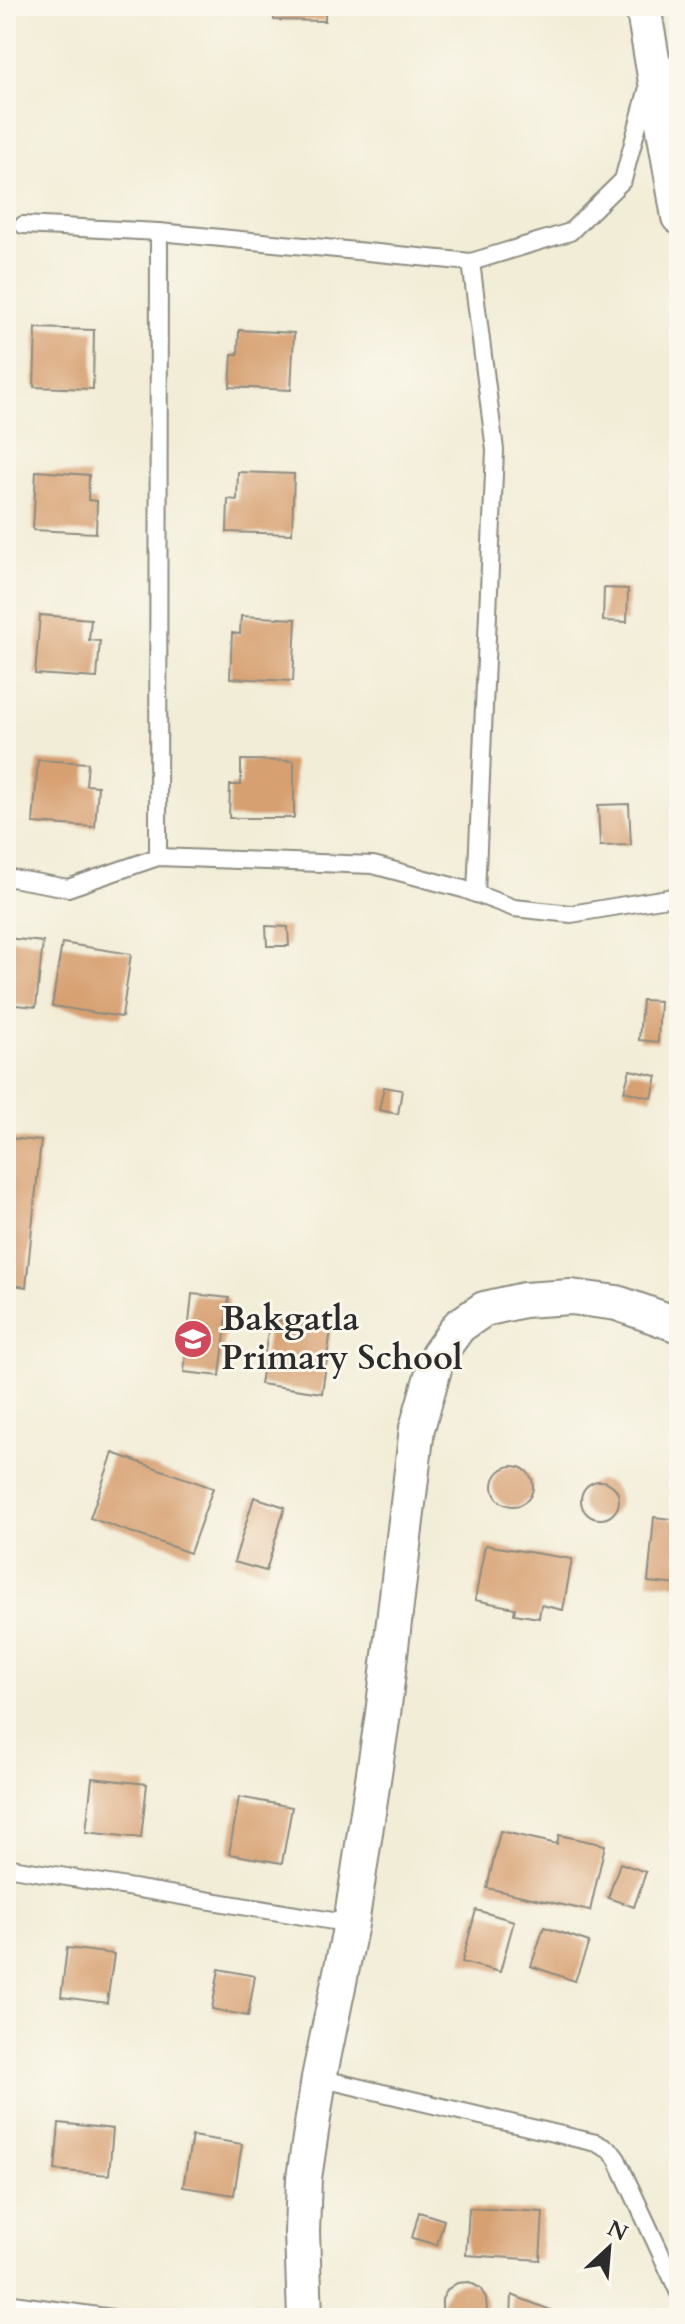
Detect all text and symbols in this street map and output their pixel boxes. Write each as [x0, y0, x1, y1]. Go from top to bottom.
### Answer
place label: Bakgatla Primary School [221, 1296, 463, 1381]
school or university icon: Bakgatla Primary School [172, 1318, 214, 1360]
north arrow [569, 2208, 649, 2288]
text: N [602, 2213, 632, 2249]

